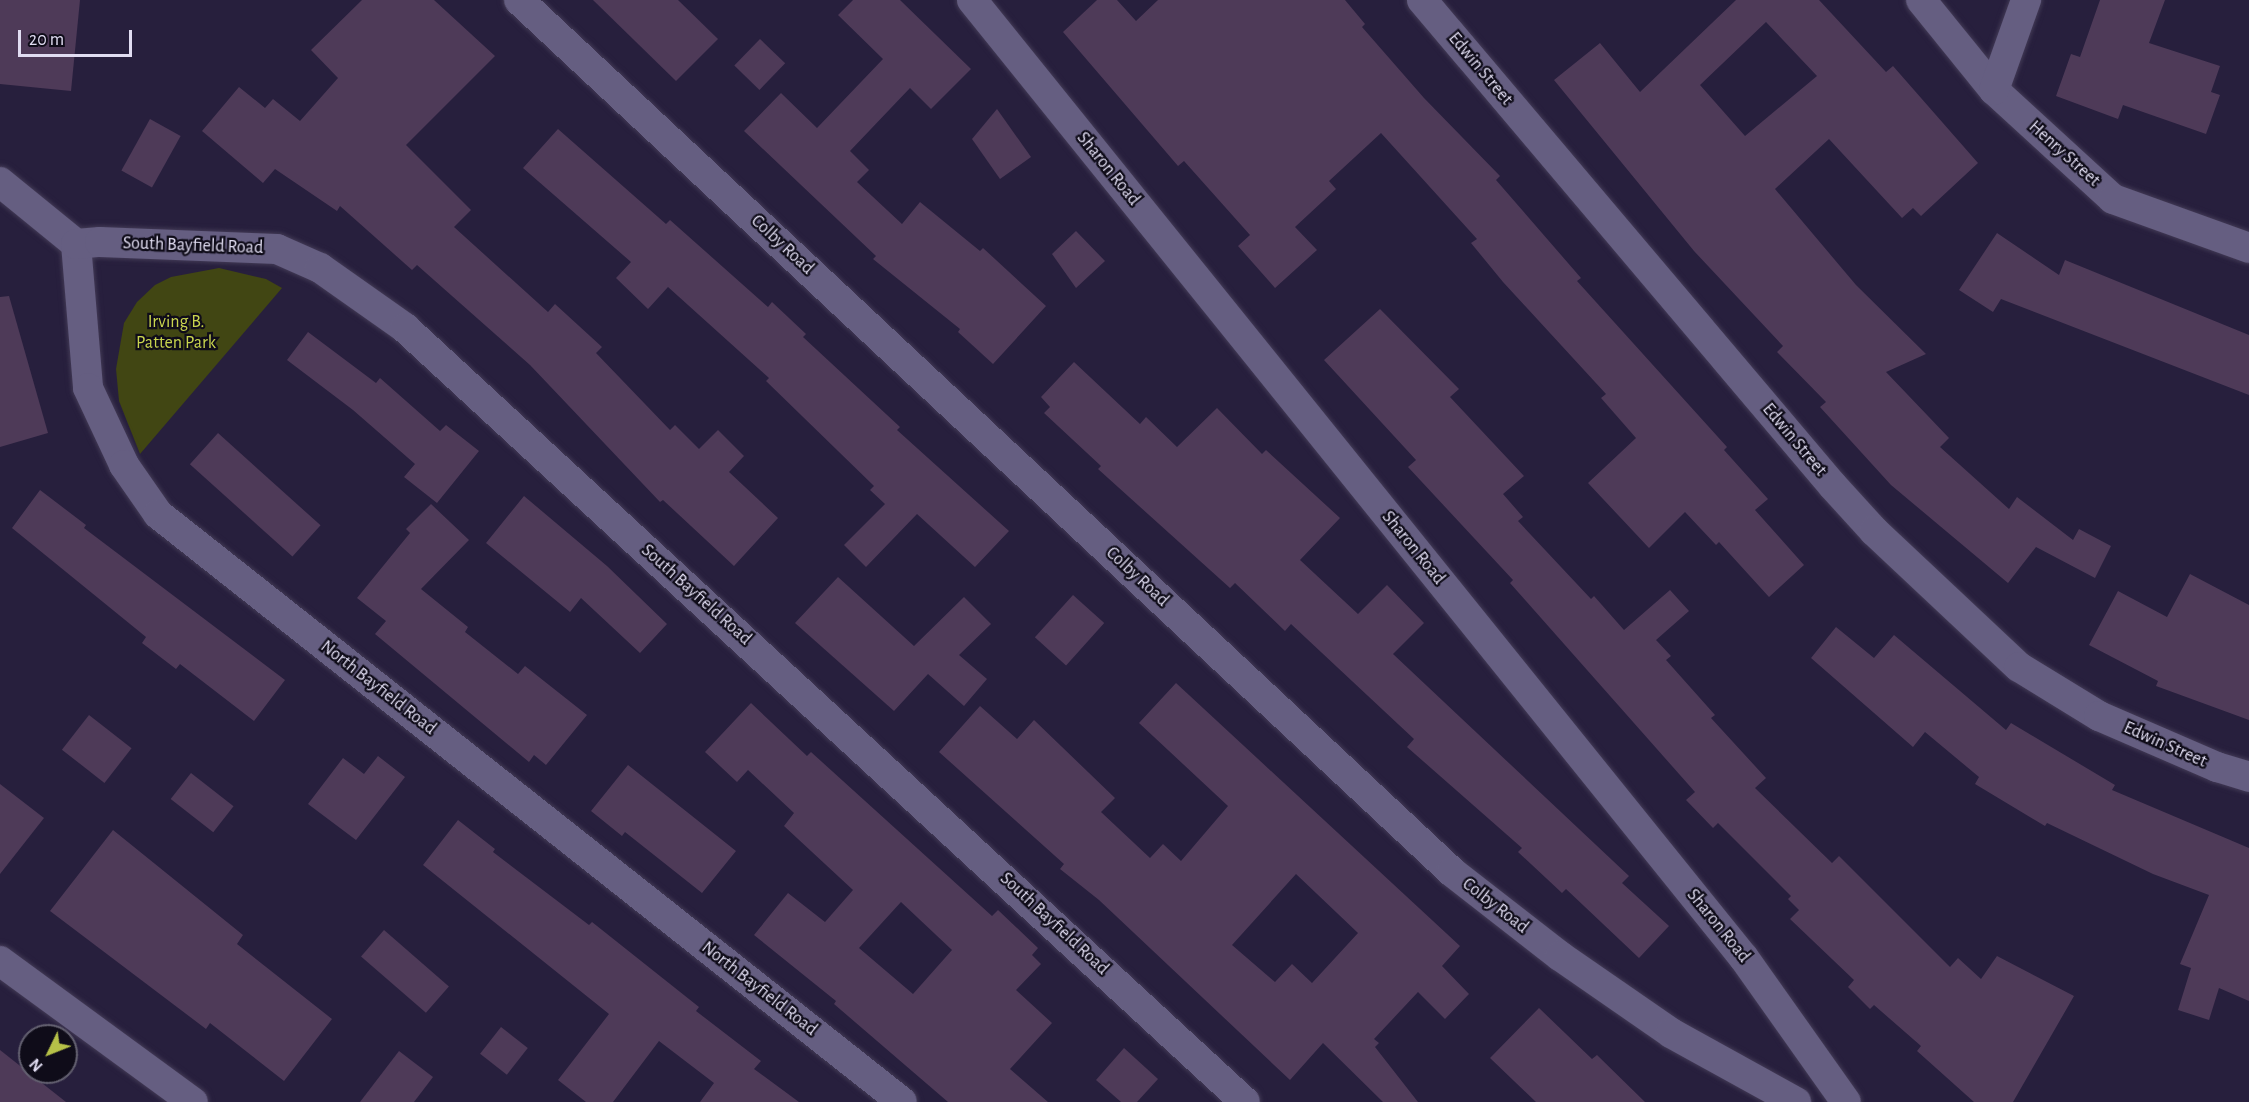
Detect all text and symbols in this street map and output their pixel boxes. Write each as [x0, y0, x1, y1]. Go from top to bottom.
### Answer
scale bar [21, 18, 135, 56]
street label: Edwin Street [1443, 28, 1517, 110]
text: 20 m [29, 31, 64, 49]
street label: Henry Street [2024, 116, 2104, 192]
street label: Sharon Road [1072, 128, 1144, 210]
street label: Colby Road [746, 211, 818, 279]
street label: South Bayfield Road [122, 233, 264, 259]
park label: Irving B. Patten Park [136, 312, 216, 354]
street label: Edwin Street [1757, 399, 1831, 481]
street label: Sharon Road [1377, 507, 1449, 589]
street label: South Bayfield Road [637, 540, 755, 650]
street label: Colby Road [1101, 543, 1173, 611]
street label: North Bayfield Road [316, 636, 440, 740]
street label: Edwin Street [2120, 717, 2210, 773]
street label: South Bayfield Road [995, 868, 1113, 980]
street label: Colby Road [1458, 874, 1532, 938]
street label: Sharon Road [1682, 885, 1754, 967]
street label: North Bayfield Road [697, 937, 821, 1041]
north arrow [18, 1024, 78, 1084]
text: N [27, 1055, 46, 1074]

